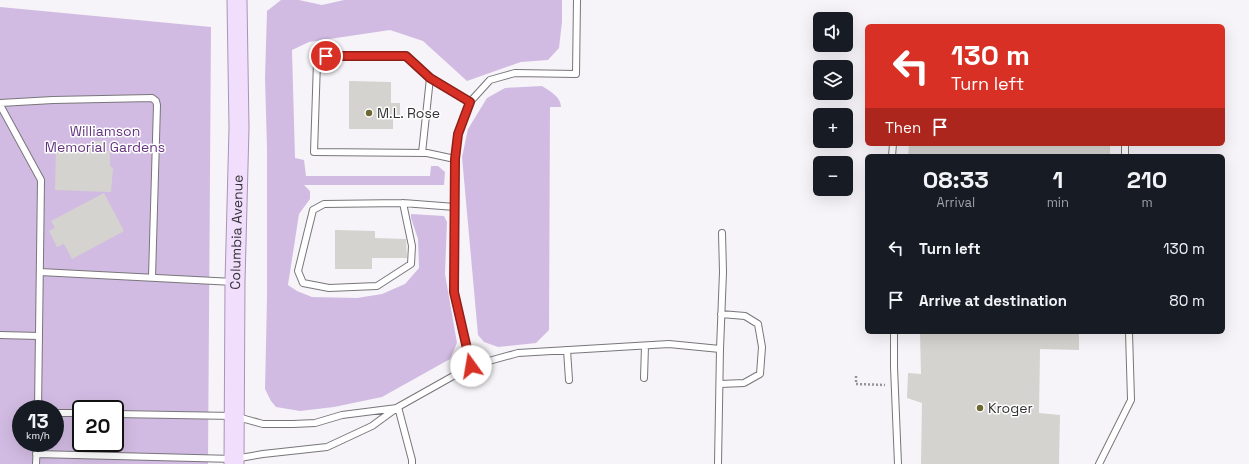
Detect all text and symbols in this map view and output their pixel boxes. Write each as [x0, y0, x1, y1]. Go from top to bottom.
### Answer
map controls [813, 12, 853, 196]
button: sound [813, 12, 853, 52]
text: 130 m [951, 37, 1030, 73]
pin [309, 39, 343, 73]
icon: left [885, 40, 937, 92]
icon: arrive [315, 45, 337, 67]
button: layers [813, 60, 853, 100]
text: Turn left [951, 72, 1024, 95]
place label: M.L. Rose [377, 104, 440, 122]
marker: M.L. Rose [364, 108, 374, 118]
button: + [813, 108, 853, 148]
icon: arrive [929, 116, 951, 138]
text: Then [885, 118, 921, 137]
park label: Williamson Memorial Gardens [45, 122, 165, 156]
button: − [813, 156, 853, 196]
text: 08:33 [923, 164, 989, 195]
text: 1 [1052, 164, 1063, 195]
text: 210 [1127, 164, 1167, 195]
street label: Columbia Avenue [226, 174, 247, 290]
text: Arrival [936, 194, 975, 211]
text: min [1047, 194, 1069, 211]
text: m [1141, 194, 1153, 211]
icon: left [885, 237, 907, 259]
text: Turn left [919, 239, 981, 258]
text: 130 m [1163, 239, 1205, 258]
icon: arrive [885, 289, 907, 311]
text: Arrive at destination [919, 291, 1067, 310]
text: 80 m [1169, 291, 1205, 310]
position arrow [450, 345, 492, 387]
place label: Kroger [988, 399, 1033, 417]
speed limit sign: 20 [72, 400, 124, 452]
marker: Kroger [975, 403, 985, 413]
text: 13 [27, 408, 49, 434]
text: km/h [26, 429, 50, 442]

